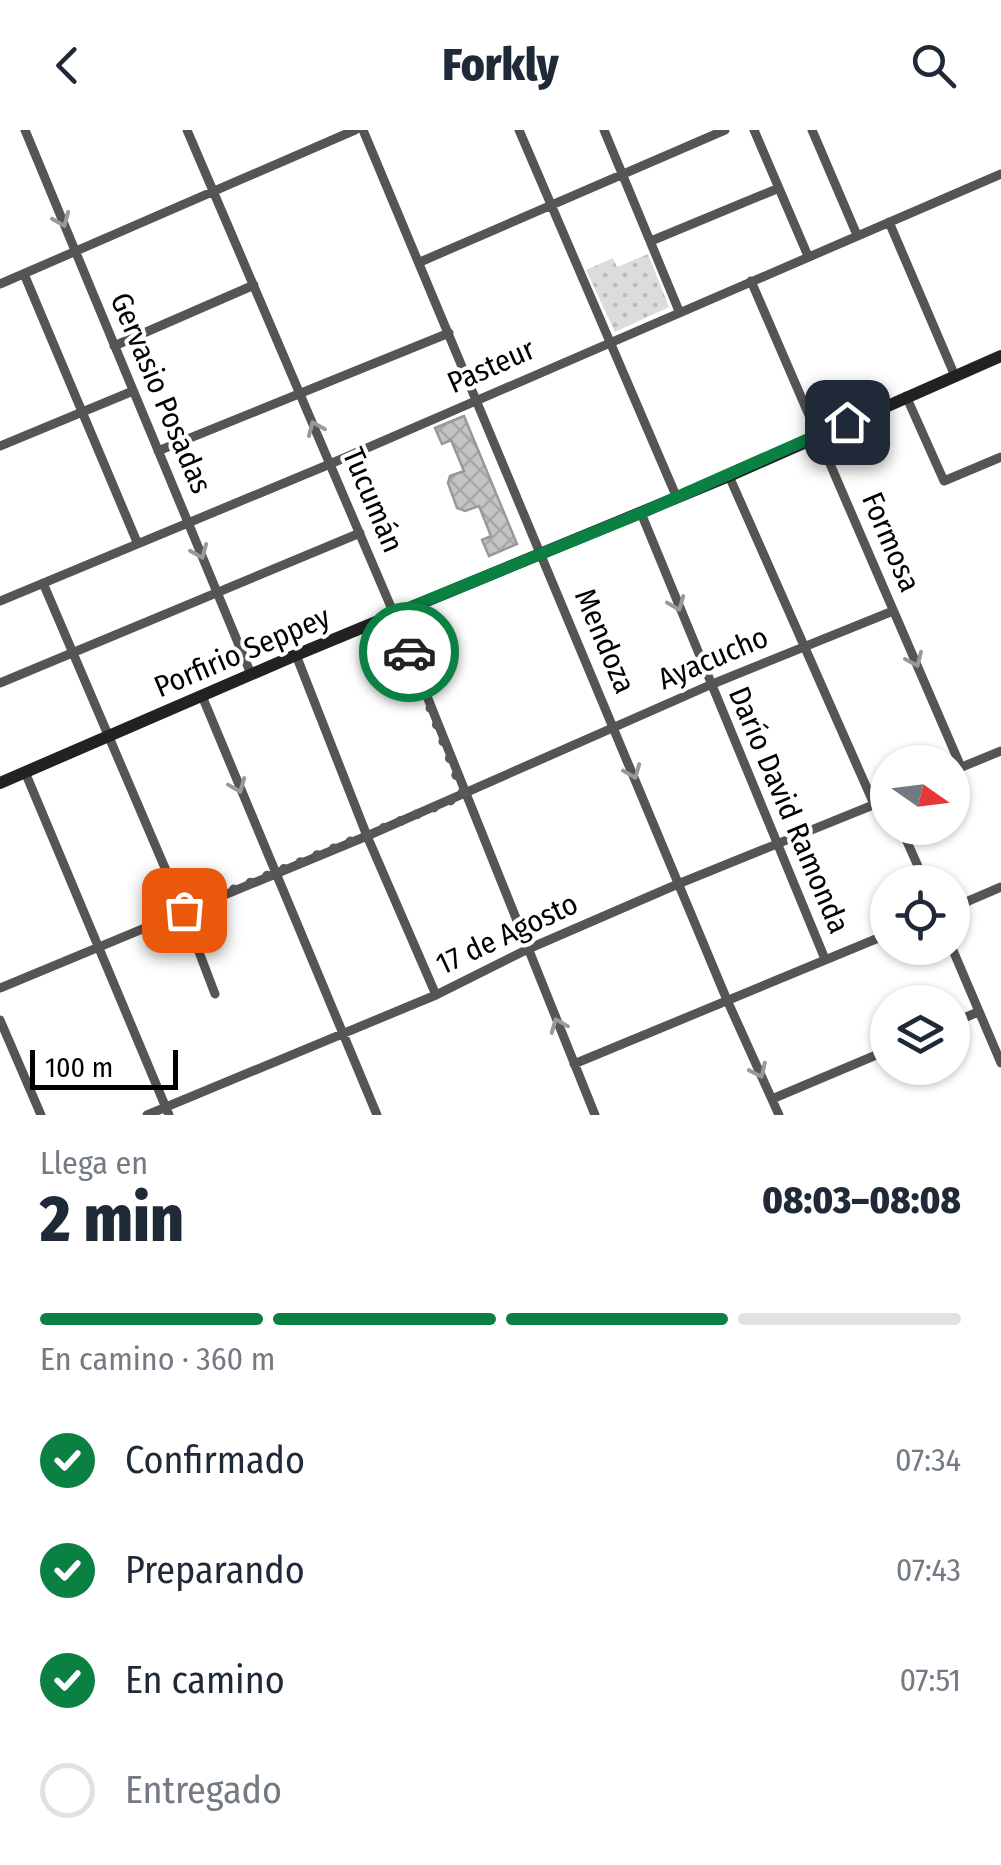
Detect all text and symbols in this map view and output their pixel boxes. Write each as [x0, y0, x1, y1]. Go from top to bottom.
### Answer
icon: back [40, 38, 95, 93]
text: Forkly [442, 38, 559, 92]
icon: search [906, 38, 961, 93]
one-way arrow [51, 210, 71, 228]
street label: Gervasio Posadas [103, 287, 219, 499]
street label: Pasteur [442, 331, 541, 401]
pin [805, 380, 890, 465]
icon: home [820, 395, 875, 450]
one-way arrow [307, 420, 327, 438]
street label: Tucumán [335, 442, 411, 558]
street label: Formosa [854, 487, 928, 597]
one-way arrow [189, 543, 209, 560]
street label: Mendoza [567, 583, 643, 699]
one-way arrow [666, 594, 686, 611]
street label: Porfirio Seppey [149, 599, 336, 705]
courier [359, 602, 459, 702]
street label: Ayacucho [652, 619, 774, 697]
icon: car [382, 625, 437, 680]
one-way arrow [903, 650, 923, 668]
street label: Darío David Ramonda [721, 681, 857, 939]
north arrow [870, 745, 970, 845]
map controls [870, 745, 970, 1085]
one-way arrow [621, 762, 641, 779]
one-way arrow [227, 776, 247, 794]
button: locate [870, 865, 970, 965]
pin [142, 868, 227, 953]
icon: bag [157, 883, 212, 938]
street label: 17 de Agosto [431, 886, 583, 982]
button: layers [870, 985, 970, 1085]
one-way arrow [550, 1017, 570, 1035]
scale bar [30, 1045, 178, 1090]
text: 100 m [45, 1051, 113, 1084]
one-way arrow [747, 1061, 767, 1079]
text: Llega en [40, 1144, 148, 1182]
text: 08:03–08:08 [762, 1177, 961, 1223]
text: 2 min [40, 1180, 184, 1258]
text: En camino · 360 m [40, 1340, 275, 1378]
icon: check [40, 1433, 95, 1488]
text: Confirmado [125, 1437, 305, 1483]
text: 07:34 [895, 1441, 961, 1479]
icon: check [40, 1543, 95, 1598]
text: Preparando [125, 1547, 305, 1593]
text: 07:43 [896, 1551, 961, 1589]
icon: check [40, 1653, 95, 1708]
text: En camino [125, 1657, 285, 1703]
text: 07:51 [899, 1661, 961, 1699]
text: Entregado [125, 1767, 282, 1813]

